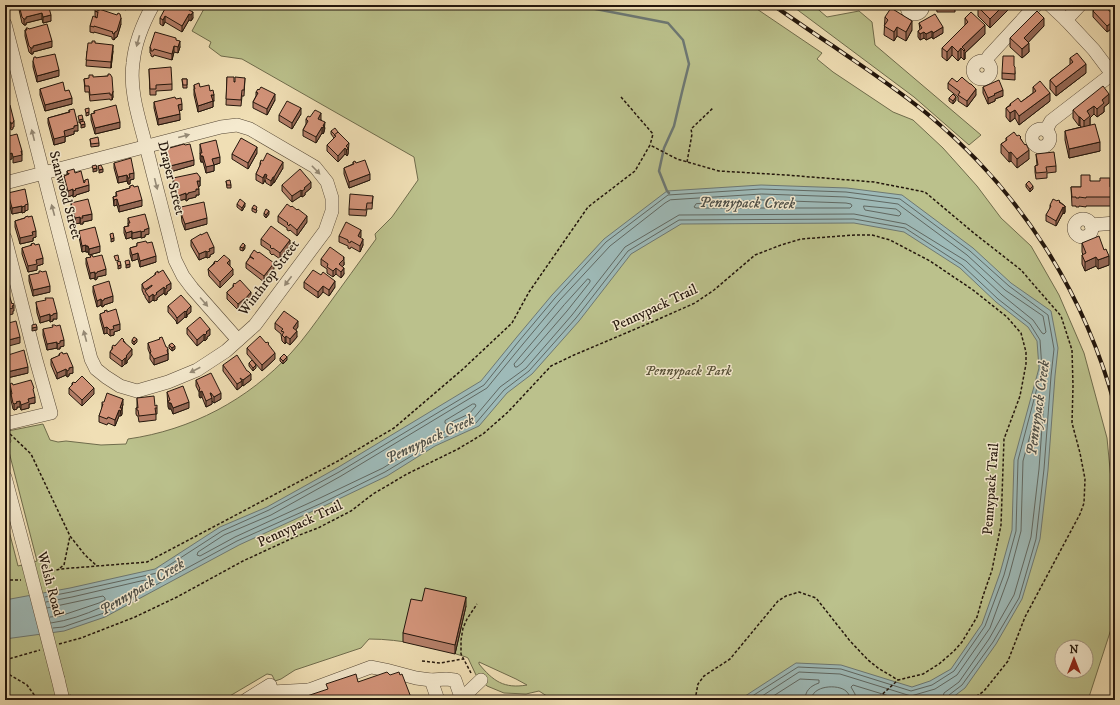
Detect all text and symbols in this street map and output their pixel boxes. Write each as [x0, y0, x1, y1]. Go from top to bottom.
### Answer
one-way arrow [135, 35, 141, 47]
one-way arrow [30, 129, 36, 141]
one-way arrow [178, 133, 190, 139]
street label: Draper Street [153, 139, 189, 217]
street label: Stanwood Street [45, 149, 86, 242]
one-way arrow [311, 165, 321, 174]
one-way arrow [153, 178, 159, 190]
water label: Pennypack Creek [699, 193, 796, 213]
one-way arrow [49, 204, 55, 216]
street label: Winthrop Street [234, 236, 304, 320]
one-way arrow [284, 276, 292, 286]
street label: Pennypack Trail [610, 280, 701, 336]
one-way arrow [200, 297, 209, 307]
one-way arrow [82, 330, 88, 342]
water label: Pennypack Creek [1022, 358, 1054, 457]
park label: Pennypack Park [644, 362, 732, 380]
one-way arrow [189, 367, 201, 373]
water label: Pennypack Creek [382, 410, 478, 468]
street label: Pennypack Trail [979, 442, 1003, 536]
street label: Pennypack Trail [255, 496, 346, 552]
street label: Welsh Road [32, 549, 67, 618]
water label: Pennypack Creek [96, 554, 189, 620]
north arrow [1054, 639, 1094, 679]
text: N [1069, 643, 1079, 657]

